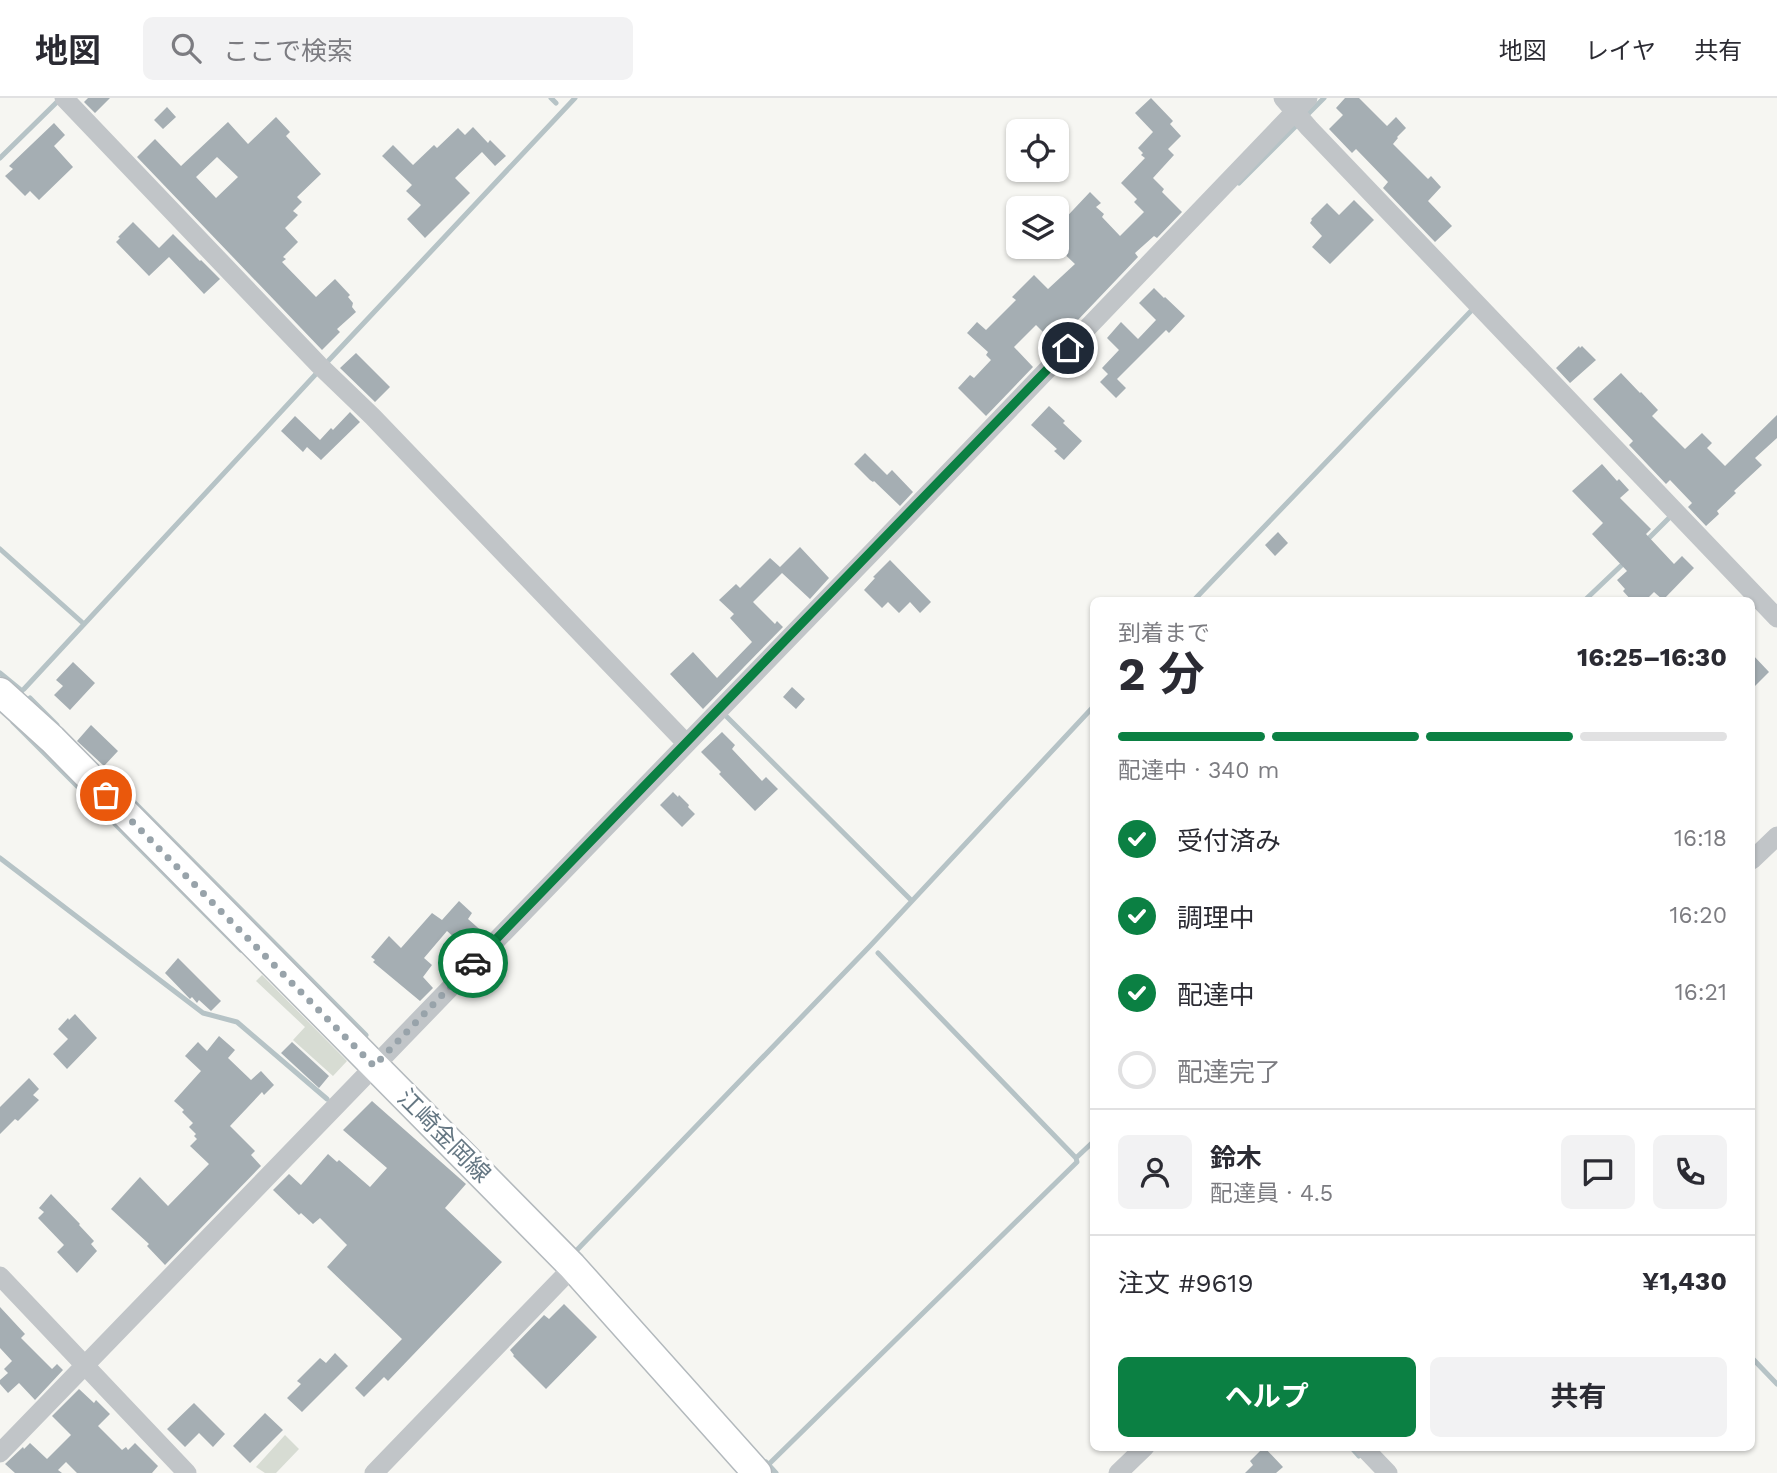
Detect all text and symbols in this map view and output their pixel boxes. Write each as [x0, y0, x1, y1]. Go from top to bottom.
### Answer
search box [143, 17, 633, 80]
icon: search [167, 29, 205, 67]
text: 地図 [35, 31, 101, 70]
text: ここで検索 [223, 36, 353, 66]
text: 地図 [1499, 37, 1547, 65]
text: レイヤ [1585, 37, 1656, 65]
text: 共有 [1694, 37, 1742, 65]
map controls [1006, 119, 1069, 259]
button: locate [1006, 119, 1069, 182]
button: layers [1006, 196, 1069, 259]
pin [1038, 318, 1098, 378]
icon: home [1049, 329, 1087, 367]
text: 到着まで [1118, 620, 1210, 647]
text: 16:25–16:30 [1577, 642, 1727, 672]
text: 2 分 [1118, 647, 1205, 701]
text: 配達中 · 340 m [1118, 757, 1279, 784]
pin [76, 765, 136, 825]
icon: bag [87, 776, 125, 814]
icon: check [1118, 820, 1156, 858]
text: 16:18 [1674, 825, 1727, 852]
text: 受付済み [1177, 826, 1281, 856]
icon: check [1118, 897, 1156, 935]
text: 16:20 [1670, 902, 1727, 929]
text: 調理中 [1177, 903, 1255, 933]
courier [438, 928, 508, 998]
icon: car [454, 944, 492, 982]
icon: check [1118, 974, 1156, 1012]
text: 16:21 [1675, 979, 1727, 1006]
text: 配達中 [1177, 980, 1255, 1010]
text: 配達完了 [1177, 1057, 1281, 1087]
street label: 江崎金岡線 [392, 1084, 496, 1188]
button: person [1118, 1135, 1192, 1209]
button: chat [1561, 1135, 1635, 1209]
button: phone [1653, 1135, 1727, 1209]
text: 鈴木 [1210, 1143, 1262, 1173]
text: 配達員 · 4.5 [1210, 1180, 1333, 1207]
text: ¥1,430 [1642, 1266, 1727, 1296]
text: 注文 #9619 [1118, 1268, 1254, 1298]
button: ヘルプ [1118, 1357, 1416, 1437]
button: 共有 [1430, 1357, 1727, 1437]

